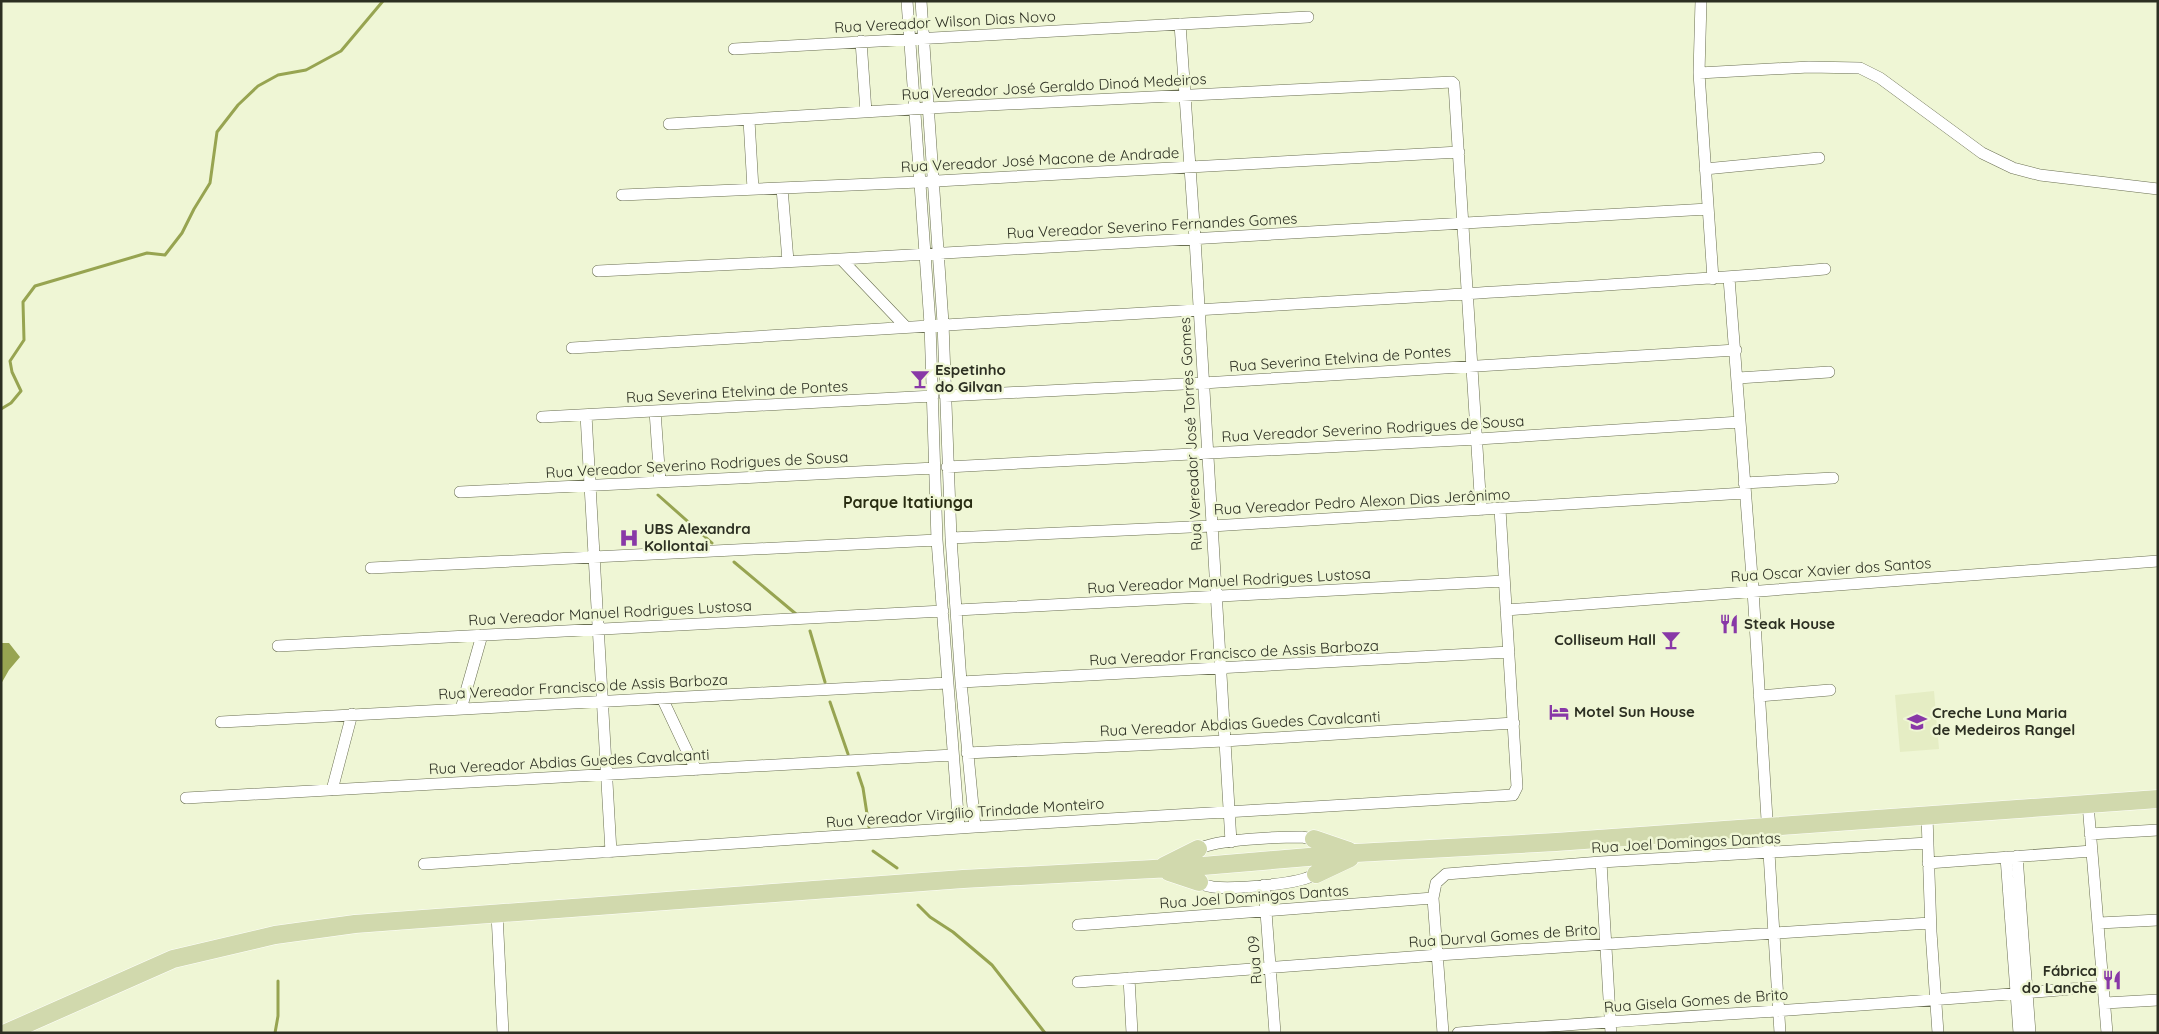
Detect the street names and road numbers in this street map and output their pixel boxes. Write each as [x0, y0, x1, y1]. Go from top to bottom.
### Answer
street label: Rua Vereador Wilson Dias Novo [834, 6, 1056, 37]
street label: Rua Vereador José Geraldo Dinoá Medeiros [901, 69, 1207, 104]
street label: Rua Vereador José Macone de Andrade [900, 143, 1180, 176]
street label: Rua Vereador Severino Fernandes Gomes [1006, 208, 1298, 243]
street label: Rua Vereador José Torres Gomes [1175, 317, 1206, 551]
street label: Rua Severina Etelvina de Pontes [1228, 341, 1452, 376]
street label: Rua Severina Etelvina de Pontes [625, 376, 849, 407]
street label: Rua Vereador Severino Rodrigues de Sousa [1221, 411, 1525, 446]
street label: Rua Vereador Severino Rodrigues de Sousa [545, 447, 849, 482]
street label: Rua Vereador Pedro Alexon Dias Jerônimo [1213, 484, 1511, 519]
street label: Rua Oscar Xavier dos Santos [1730, 553, 1932, 586]
street label: Rua Vereador Manuel Rodrigues Lustosa [1087, 564, 1371, 597]
street label: Rua Vereador Manuel Rodrigues Lustosa [468, 596, 752, 629]
street label: Rua Vereador Francisco de Assis Barboza [1089, 635, 1379, 670]
street label: Rua Vereador Francisco de Assis Barboza [438, 669, 728, 704]
street label: Rua Vereador Abdias Guedes Cavalcanti [1099, 707, 1381, 740]
street label: Rua Vereador Abdias Guedes Cavalcanti [428, 745, 710, 778]
street label: Rua Vereador Virgílio Trindade Monteiro [825, 793, 1105, 832]
street label: Rua Joel Domingos Dantas [1591, 828, 1781, 857]
street label: Rua Joel Domingos Dantas [1159, 880, 1349, 913]
street label: Rua Durval Gomes de Brito [1408, 919, 1598, 952]
street label: Rua 09 [1243, 935, 1266, 985]
street label: Rua Gisela Gomes de Brito [1603, 985, 1789, 1016]

